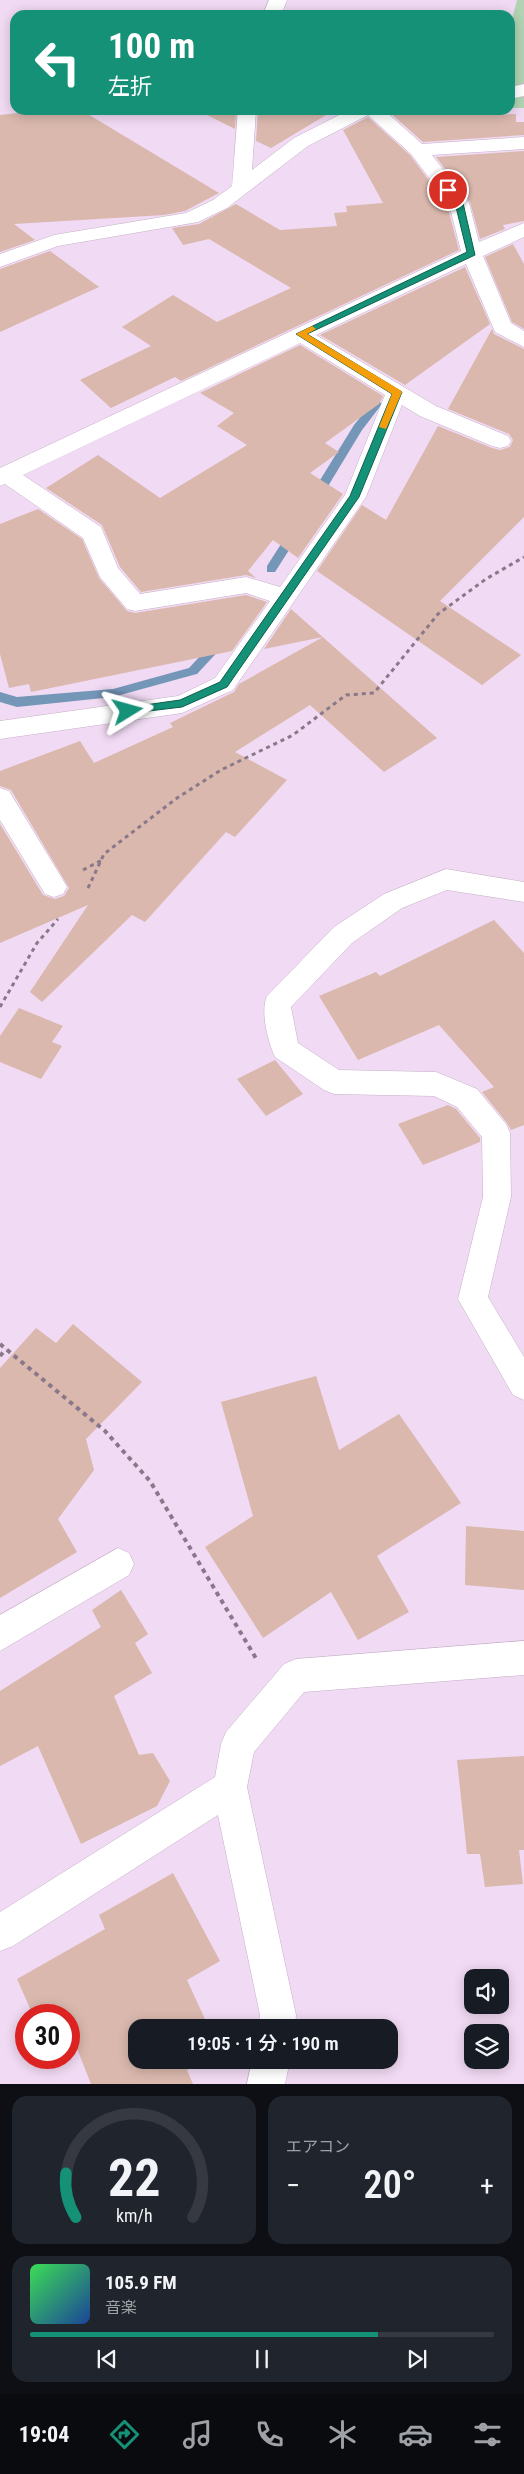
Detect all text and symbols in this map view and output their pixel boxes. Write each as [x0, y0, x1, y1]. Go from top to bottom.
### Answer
text: 100 m [108, 26, 195, 67]
icon: left [25, 30, 90, 95]
text: 左折 [108, 74, 152, 99]
pin [427, 169, 469, 211]
icon: arrive [434, 176, 462, 204]
position arrow [101, 684, 153, 736]
map controls [464, 1969, 509, 2069]
button: sound [464, 1969, 509, 2014]
speed limit sign: 30 [15, 2004, 80, 2069]
button: layers [464, 2024, 509, 2069]
text: 19:05 · 1 分 · 190 m [187, 2032, 339, 2055]
text: エアコン [286, 2137, 350, 2156]
text: 22 [108, 2148, 160, 2209]
text: 20° [364, 2163, 416, 2207]
text: − [286, 2169, 300, 2202]
text: + [480, 2169, 494, 2202]
text: km/h [116, 2205, 152, 2226]
text: 105.9 FM [105, 2271, 177, 2294]
text: 音楽 [105, 2298, 137, 2317]
icon: previous [93, 2345, 121, 2373]
icon: pause [248, 2345, 276, 2373]
icon: next [403, 2345, 431, 2373]
icon: directions [107, 2417, 142, 2452]
icon: music [180, 2417, 215, 2452]
icon: phone [252, 2417, 287, 2452]
icon: climate [325, 2417, 360, 2452]
icon: car [398, 2417, 433, 2452]
icon: filters [470, 2417, 505, 2452]
text: 19:04 [19, 2422, 69, 2447]

